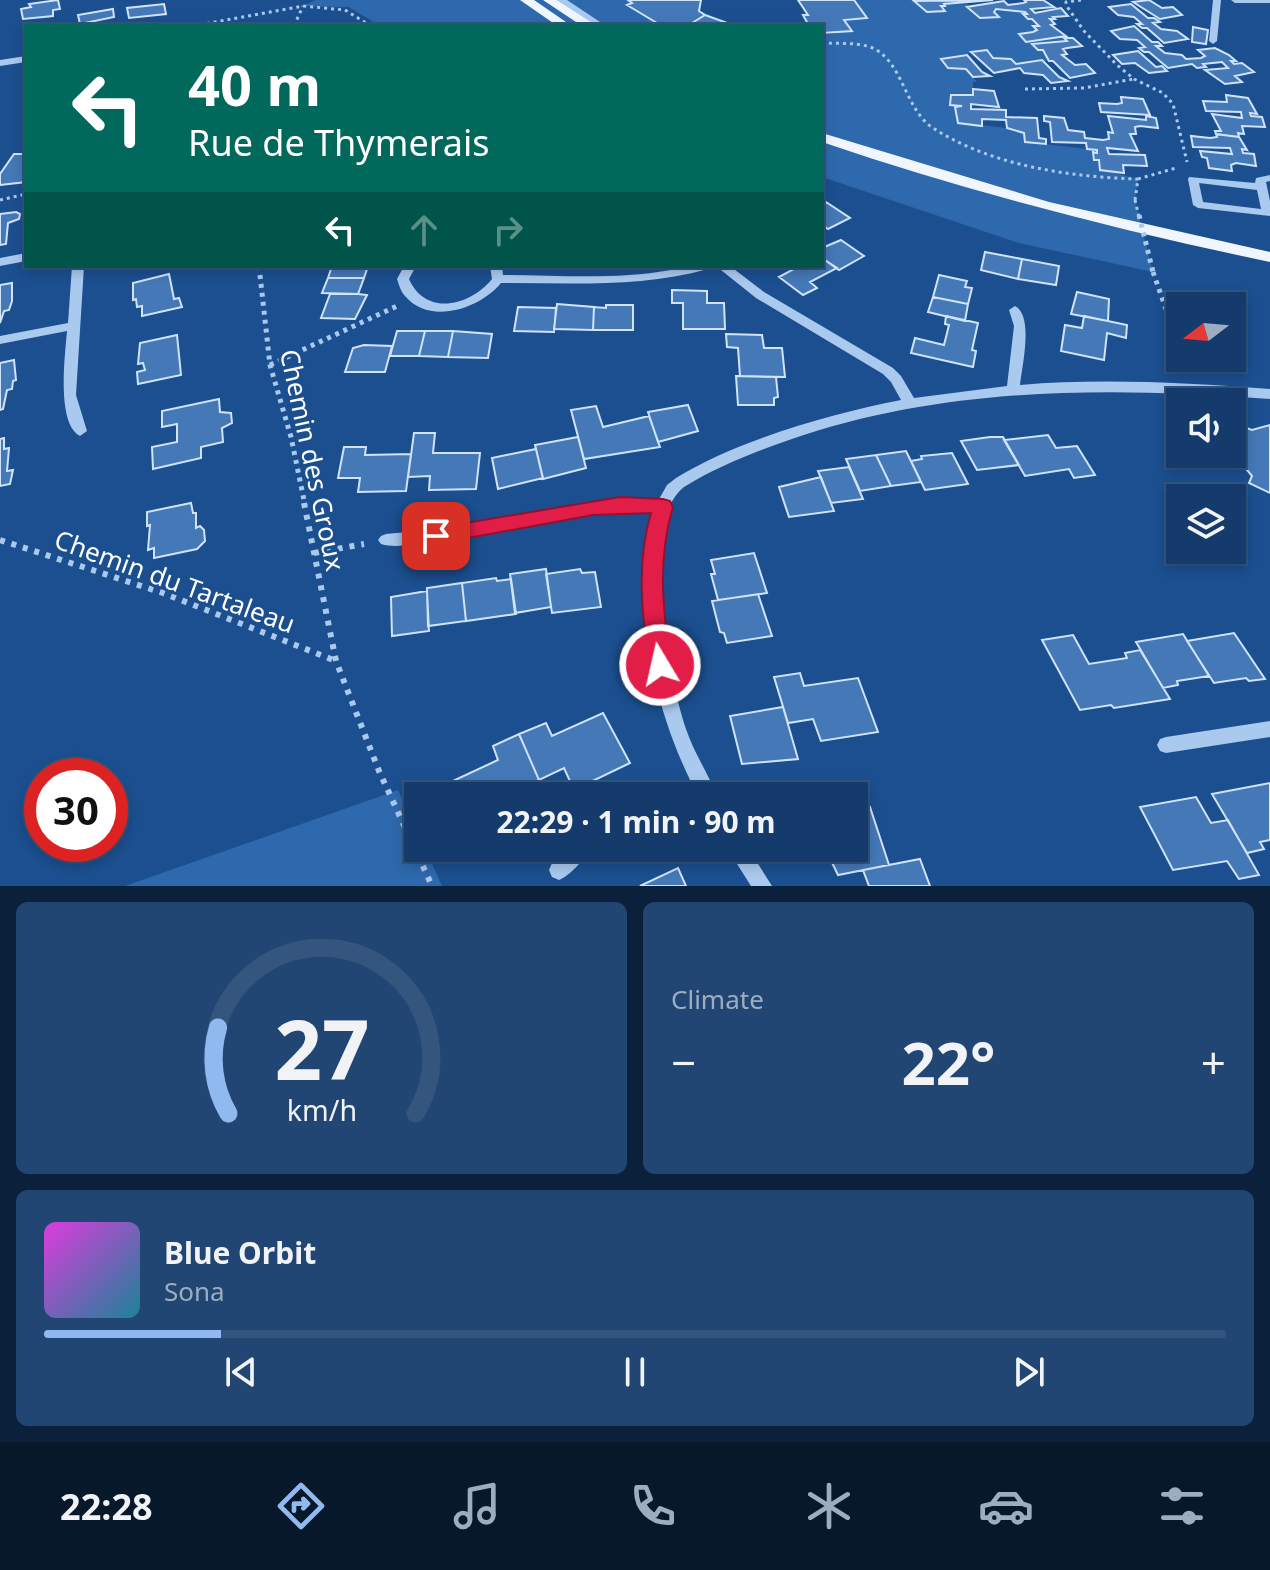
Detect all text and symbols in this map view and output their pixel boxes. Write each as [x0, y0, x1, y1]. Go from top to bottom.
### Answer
text: 40 m [188, 46, 321, 122]
icon: left [56, 56, 160, 160]
text: Rue de Thymerais [188, 118, 490, 167]
icon: left [318, 208, 362, 252]
icon: ahead [402, 208, 446, 252]
icon: right [486, 208, 530, 252]
north arrow [1166, 292, 1246, 372]
map controls [1166, 292, 1246, 564]
street label: Chemin des Groux [272, 346, 354, 574]
button: sound [1166, 388, 1246, 468]
button: layers [1166, 484, 1246, 564]
pin [402, 502, 470, 570]
icon: arrive [414, 514, 458, 558]
street label: Chemin du Tartaleau [50, 521, 300, 641]
position arrow [618, 623, 702, 707]
speed limit sign: 30 [24, 758, 128, 862]
text: 22:29 · 1 min · 90 m [496, 801, 776, 842]
text: Climate [671, 981, 764, 1017]
text: 27 [274, 991, 369, 1104]
text: 22° [901, 1021, 996, 1103]
text: − [671, 1032, 696, 1092]
text: + [1201, 1032, 1226, 1092]
text: km/h [286, 1090, 357, 1129]
text: Blue Orbit [164, 1232, 316, 1273]
text: Sona [164, 1273, 225, 1309]
icon: previous [219, 1350, 263, 1394]
icon: pause [613, 1350, 657, 1394]
icon: next [1007, 1350, 1051, 1394]
icon: directions [273, 1478, 329, 1534]
icon: music [449, 1478, 505, 1534]
icon: phone [625, 1478, 681, 1534]
icon: climate [801, 1478, 857, 1534]
icon: car [978, 1478, 1034, 1534]
icon: filters [1154, 1478, 1210, 1534]
text: 22:28 [60, 1482, 153, 1531]

